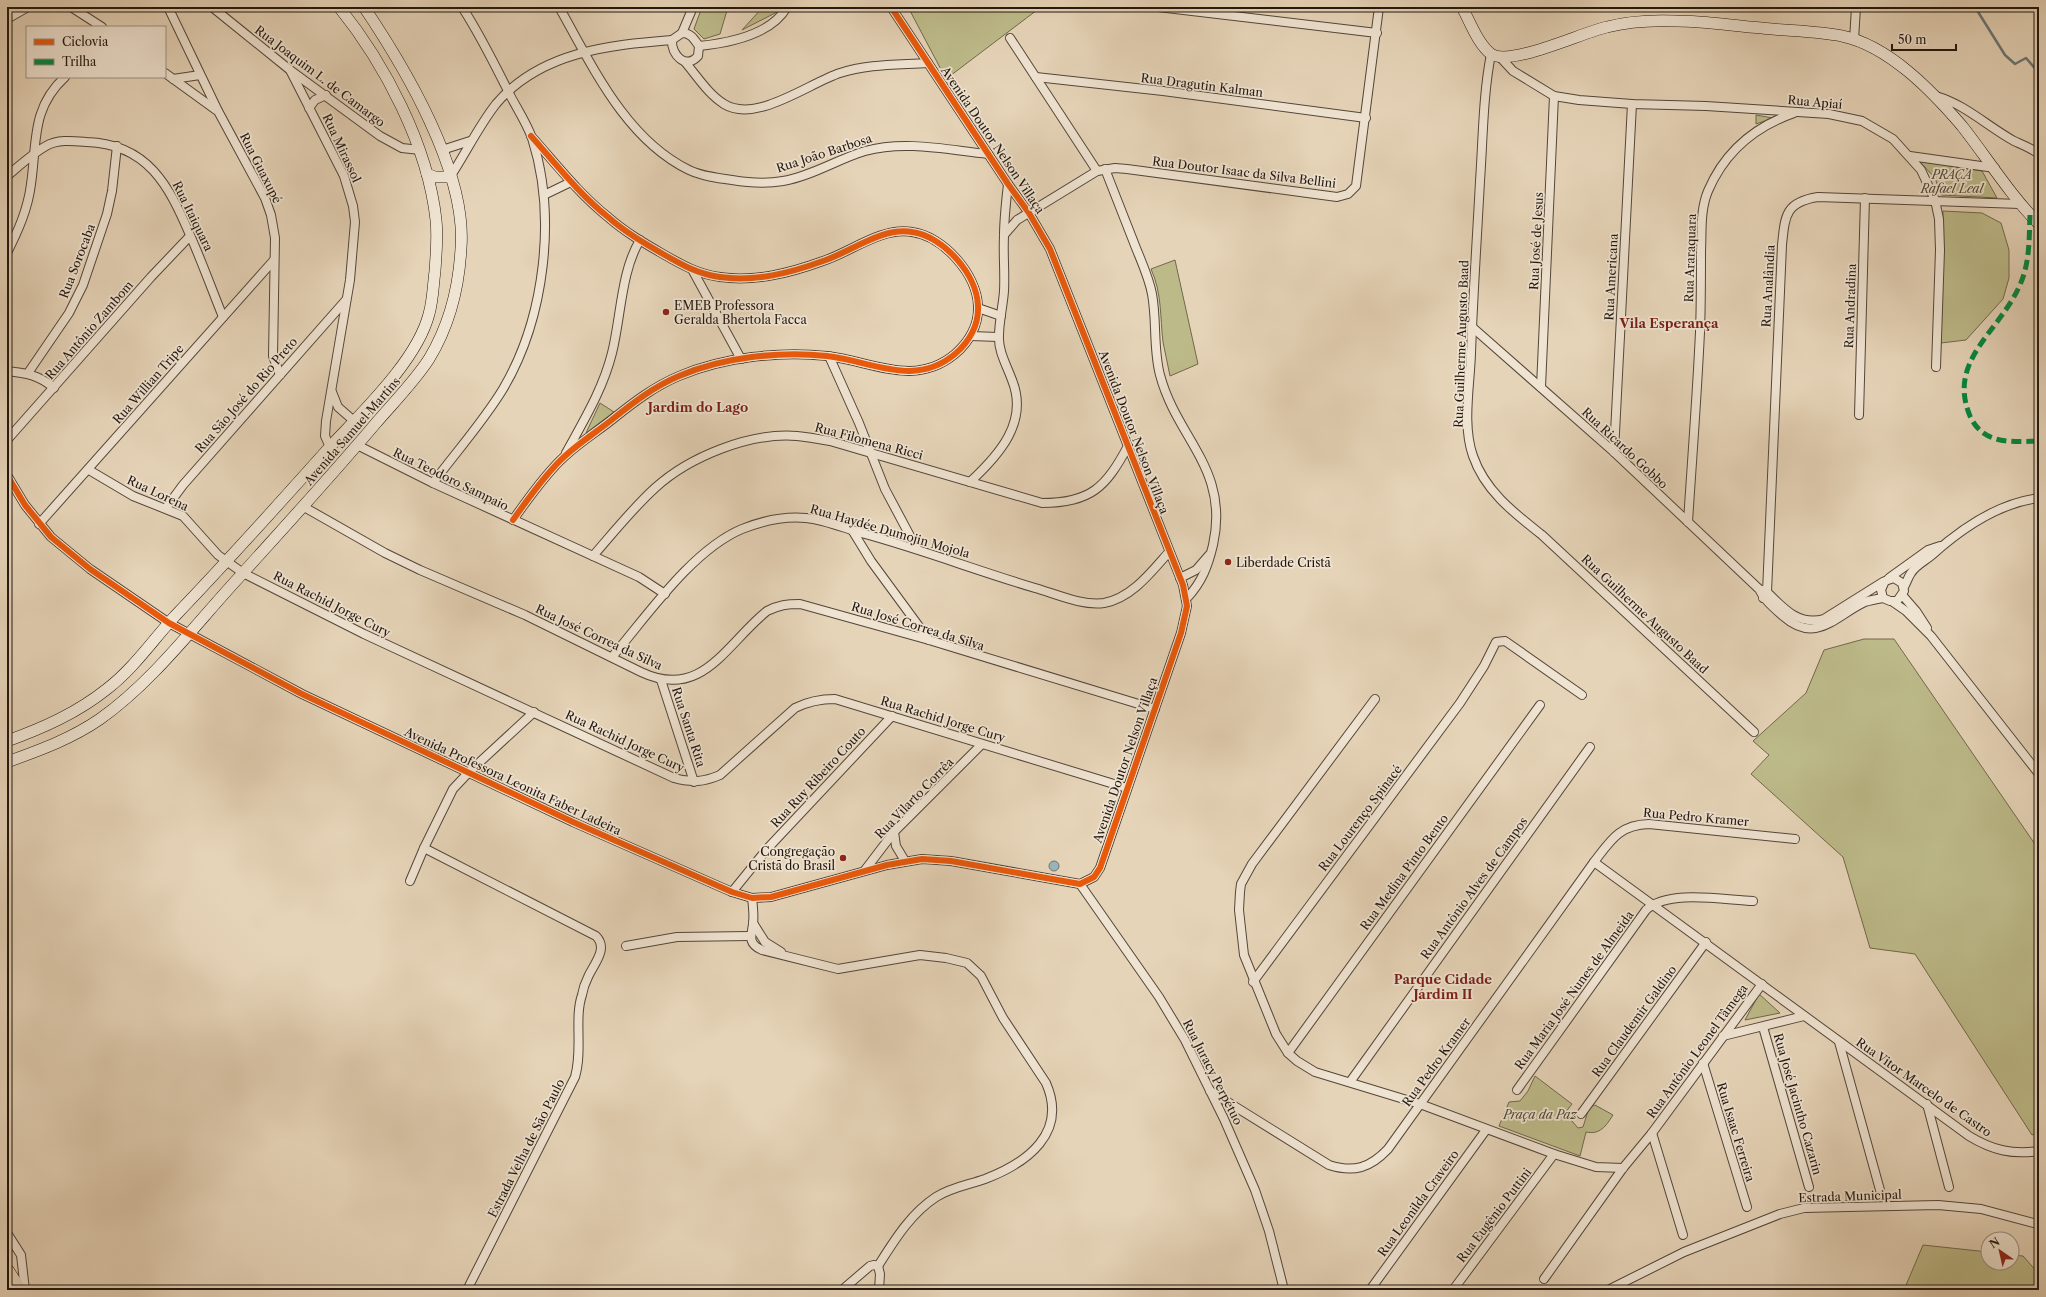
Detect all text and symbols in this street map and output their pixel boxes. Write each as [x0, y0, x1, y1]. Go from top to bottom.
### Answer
street label: Rua Joaquim L. de Camargo [252, 22, 388, 130]
legend [26, 26, 166, 78]
scale bar [1892, 26, 1956, 52]
text: 50 m [1898, 32, 1927, 47]
text: Ciclovia [62, 34, 109, 49]
text: Trilha [62, 54, 97, 69]
street label: Avenida Doutor Nelson Villaça [938, 63, 1048, 217]
street label: Rua Dragutin Kalman [1140, 70, 1265, 100]
street label: Rua Apiaí [1787, 92, 1843, 112]
street label: Rua Mirassol [320, 111, 365, 185]
street label: Rua Guaxupé [237, 130, 285, 206]
street label: Rua João Barbosa [774, 130, 874, 176]
street label: Rua Doutor Isaac da Silva Bellini [1151, 153, 1337, 191]
park label: PRAÇA Rafael Leal [1920, 167, 1984, 196]
street label: Rua Itaiquara [170, 178, 217, 254]
street label: Rua José de Jesus [1526, 192, 1546, 290]
street label: Rua Araraquara [1681, 213, 1699, 303]
street label: Rua Sorocaba [56, 221, 98, 300]
street label: Rua Americana [1601, 232, 1621, 321]
street label: Rua Analândia [1758, 244, 1778, 328]
street label: Rua Guilherme Augusto Baad [1451, 259, 1471, 428]
street label: Rua Andradina [1841, 263, 1859, 349]
street label: Rua Antônio Zambom [42, 277, 136, 383]
place label: EMEB Professora Geralda Bhertola Facca [674, 298, 807, 327]
marker: EMEB Professora Geralda Bhertola Facca [661, 307, 671, 317]
district label: Vila Esperança [1618, 315, 1719, 331]
street label: Rua São José do Rio Preto [192, 334, 300, 456]
street label: Rua Willian Tripe [109, 341, 187, 427]
street label: Avenida Doutor Nelson Villaça [1095, 347, 1172, 517]
street label: Avenida Samuel Martins [300, 374, 403, 489]
district label: Jardim do Lago [646, 399, 748, 415]
street label: Rua Ricardo Gobbo [1579, 404, 1671, 492]
street label: Rua Filomena Ricci [813, 419, 925, 463]
street label: Rua Teodoro Sampaio [391, 445, 511, 513]
street label: Rua Lorena [125, 472, 192, 514]
street label: Rua Haydée Dumojin Mojola [808, 501, 972, 561]
street label: Rua Guilherme Augusto Baad [1579, 551, 1712, 677]
place label: Liberdade Cristã [1236, 555, 1332, 570]
marker: Liberdade Cristã [1223, 557, 1233, 567]
street label: Rua Rachid Jorge Cury [271, 568, 393, 640]
street label: Rua José Correa da Silva [850, 599, 987, 654]
street label: Rua José Correa da Silva [533, 601, 665, 673]
street label: Avenida Doutor Nelson Villaça [1089, 675, 1161, 846]
street label: Rua Santa Rita [669, 685, 709, 769]
street label: Rua Rachid Jorge Cury [879, 693, 1007, 745]
street label: Rua Rachid Jorge Cury [563, 707, 687, 775]
street label: Avenida Professora Leonita Faber Ladeira [401, 724, 624, 838]
street label: Rua Ruy Ribeiro Couto [767, 724, 869, 830]
street label: Rua Vilarto Corrêa [872, 754, 957, 842]
street label: Rua Lourenço Spinacé [1315, 762, 1405, 874]
street label: Rua Pedro Kramer [1642, 805, 1750, 829]
street label: Rua Medina Pinto Bento [1357, 811, 1451, 933]
street label: Rua Antônio Alves de Campos [1417, 814, 1531, 962]
place label: Congregação Cristã do Brasil [748, 844, 835, 873]
marker: Congregação Cristã do Brasil [838, 853, 848, 863]
street label: Rua Maria José Nunes de Almeida [1511, 907, 1637, 1072]
street label: Rua Claudemir Galdino [1588, 962, 1680, 1080]
district label: Parque Cidade Jardim II [1394, 971, 1492, 1002]
street label: Rua Antônio Leonel Tâmega [1643, 980, 1751, 1121]
street label: Rua Pedro Kramer [1399, 1015, 1473, 1109]
street label: Rua Juracy Perpétuo [1180, 1017, 1246, 1127]
street label: Rua José Jacintho Cazarin [1771, 1031, 1826, 1177]
street label: Rua Vitor Marcelo de Castro [1853, 1034, 1995, 1140]
street label: Estrada Velha de São Paulo [484, 1076, 568, 1220]
street label: Rua Isaac Ferreira [1714, 1081, 1758, 1184]
park label: Praça da Paz [1502, 1107, 1577, 1122]
street label: Rua Leonilda Craveiro [1374, 1147, 1462, 1259]
street label: Rua Eugênio Puttini [1454, 1164, 1535, 1265]
street label: Estrada Municipal [1798, 1187, 1902, 1205]
north arrow [1980, 1231, 2020, 1271]
text: N [1987, 1234, 2003, 1251]

